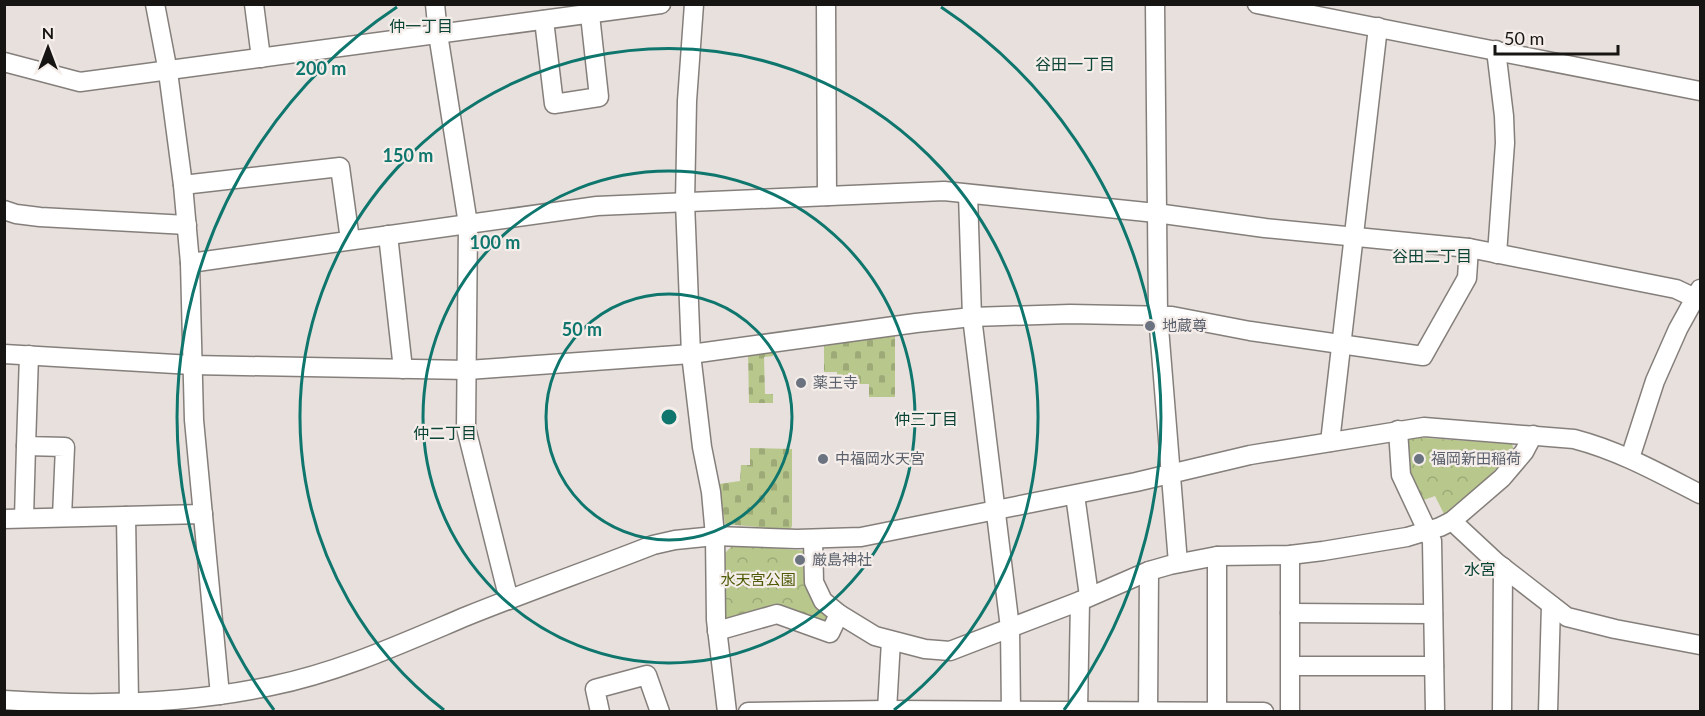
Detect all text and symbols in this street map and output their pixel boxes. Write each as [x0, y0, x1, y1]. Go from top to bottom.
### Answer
district label: 仲一丁目 [389, 16, 453, 35]
north arrow [18, 18, 78, 78]
scale bar [1495, 18, 1618, 56]
text: N [42, 23, 54, 42]
text: 50 m [1504, 27, 1544, 49]
district label: 谷田一丁目 [1035, 54, 1115, 73]
text: 200 m [296, 57, 346, 79]
text: 150 m [383, 144, 433, 166]
text: 100 m [470, 231, 520, 253]
district label: 谷田二丁目 [1392, 246, 1472, 265]
place label: 地蔵尊 [1162, 316, 1207, 334]
text: 50 m [562, 318, 602, 340]
marker: 地蔵尊 [1143, 319, 1157, 333]
place label: 薬王寺 [813, 373, 858, 391]
marker: 薬王寺 [794, 376, 808, 390]
centre of rings [659, 407, 679, 427]
district label: 仲三丁目 [894, 409, 958, 428]
district label: 仲二丁目 [413, 423, 477, 442]
place label: 中福岡水天宮 [835, 449, 925, 467]
place label: 福岡新田稲荷 [1431, 449, 1521, 467]
marker: 中福岡水天宮 [816, 452, 830, 466]
marker: 福岡新田稲荷 [1412, 452, 1426, 466]
place label: 厳島神社 [812, 550, 872, 568]
marker: 厳島神社 [793, 553, 807, 567]
district label: 水宮 [1464, 559, 1496, 578]
park label: 水天宮公園 [720, 570, 796, 588]

